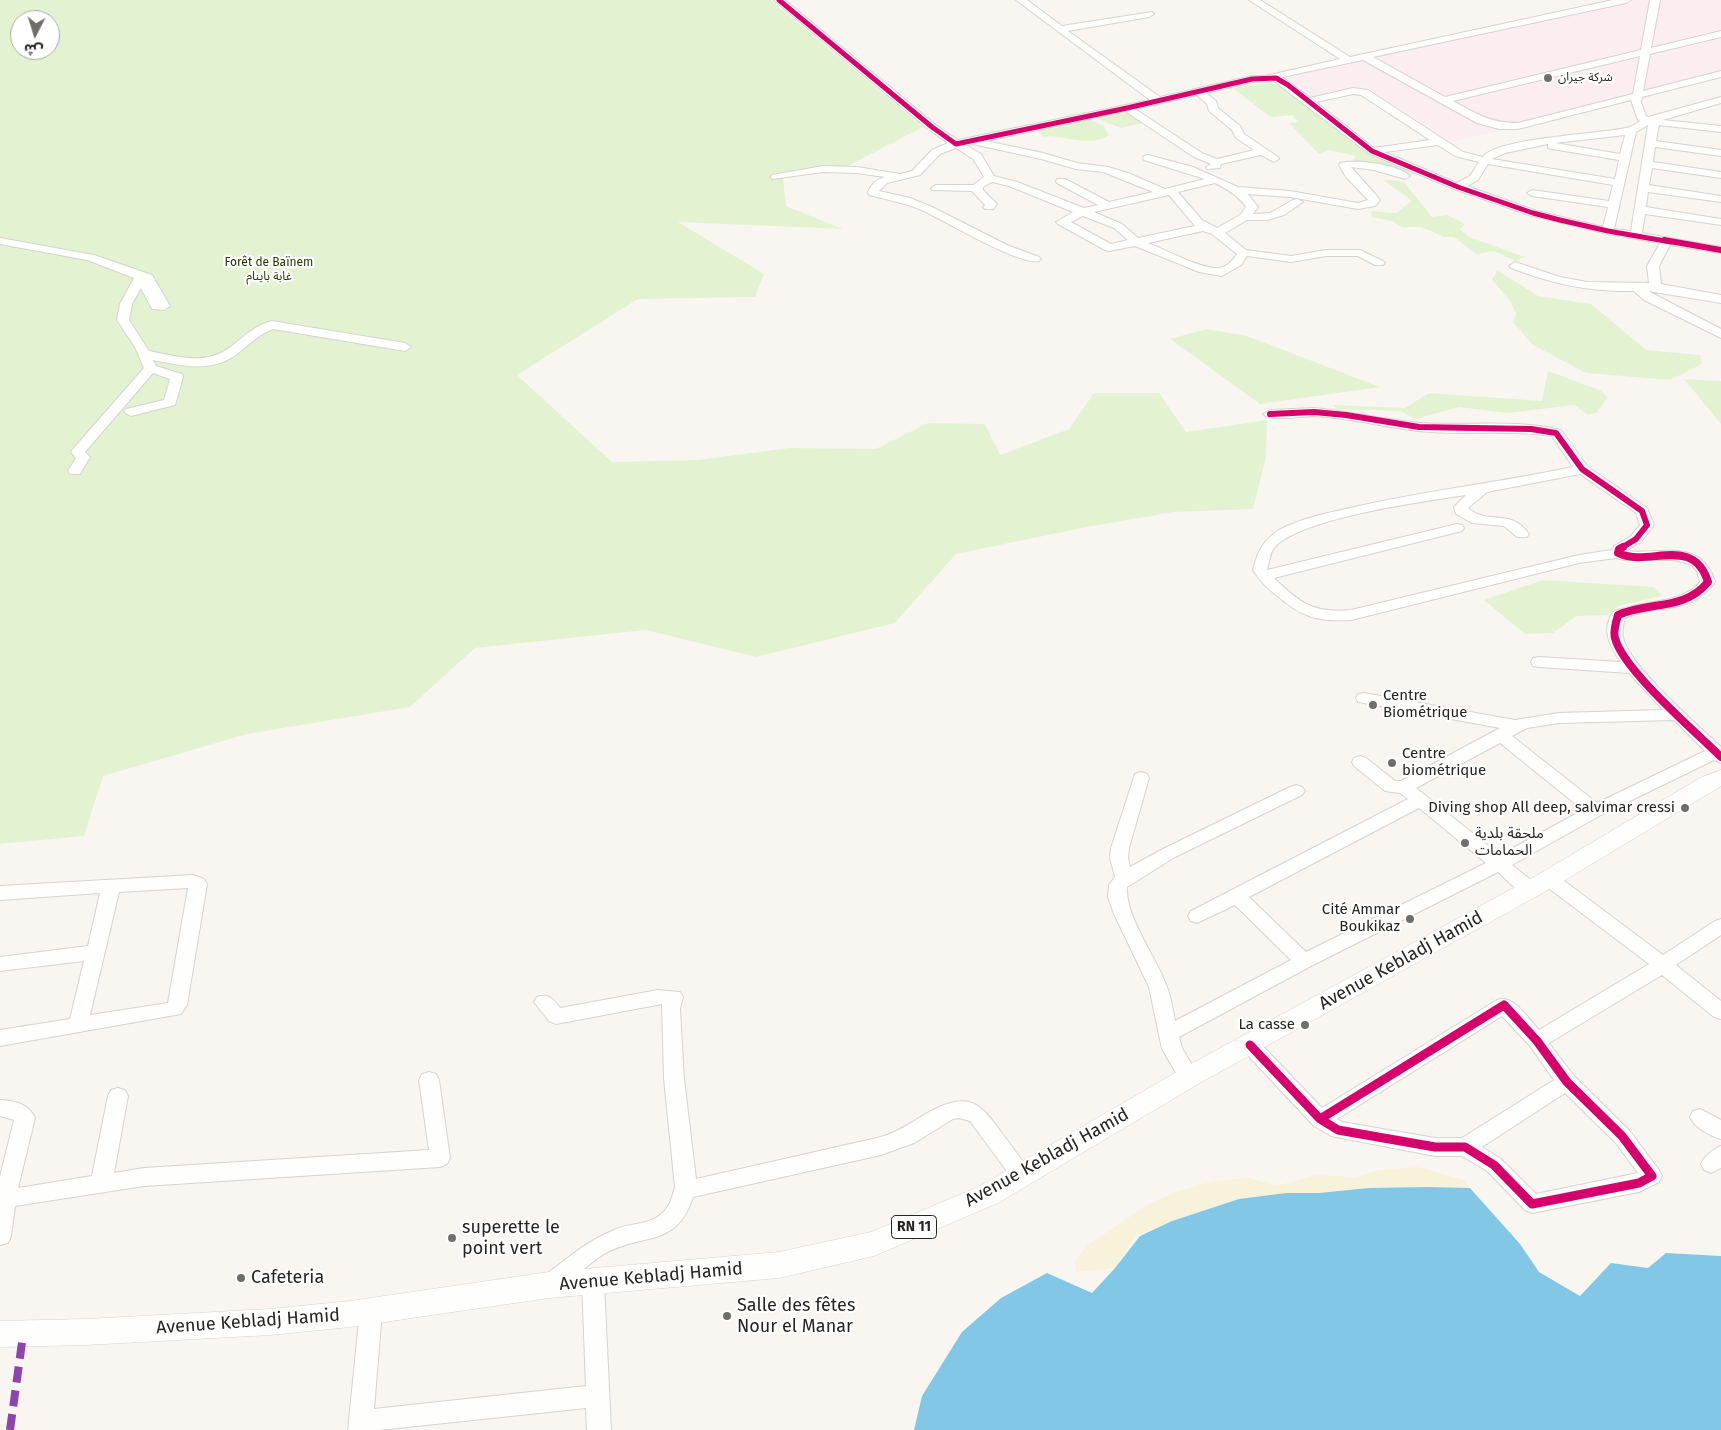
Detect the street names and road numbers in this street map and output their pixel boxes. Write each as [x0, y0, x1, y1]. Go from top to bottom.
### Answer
street label: Avenue Kebladj Hamid [1315, 907, 1487, 1015]
street label: Avenue Kebladj Hamid [961, 1104, 1133, 1212]
road number: RN 11 [892, 1216, 936, 1238]
street label: Avenue Kebladj Hamid [558, 1258, 744, 1296]
street label: Avenue Kebladj Hamid [155, 1305, 341, 1339]

